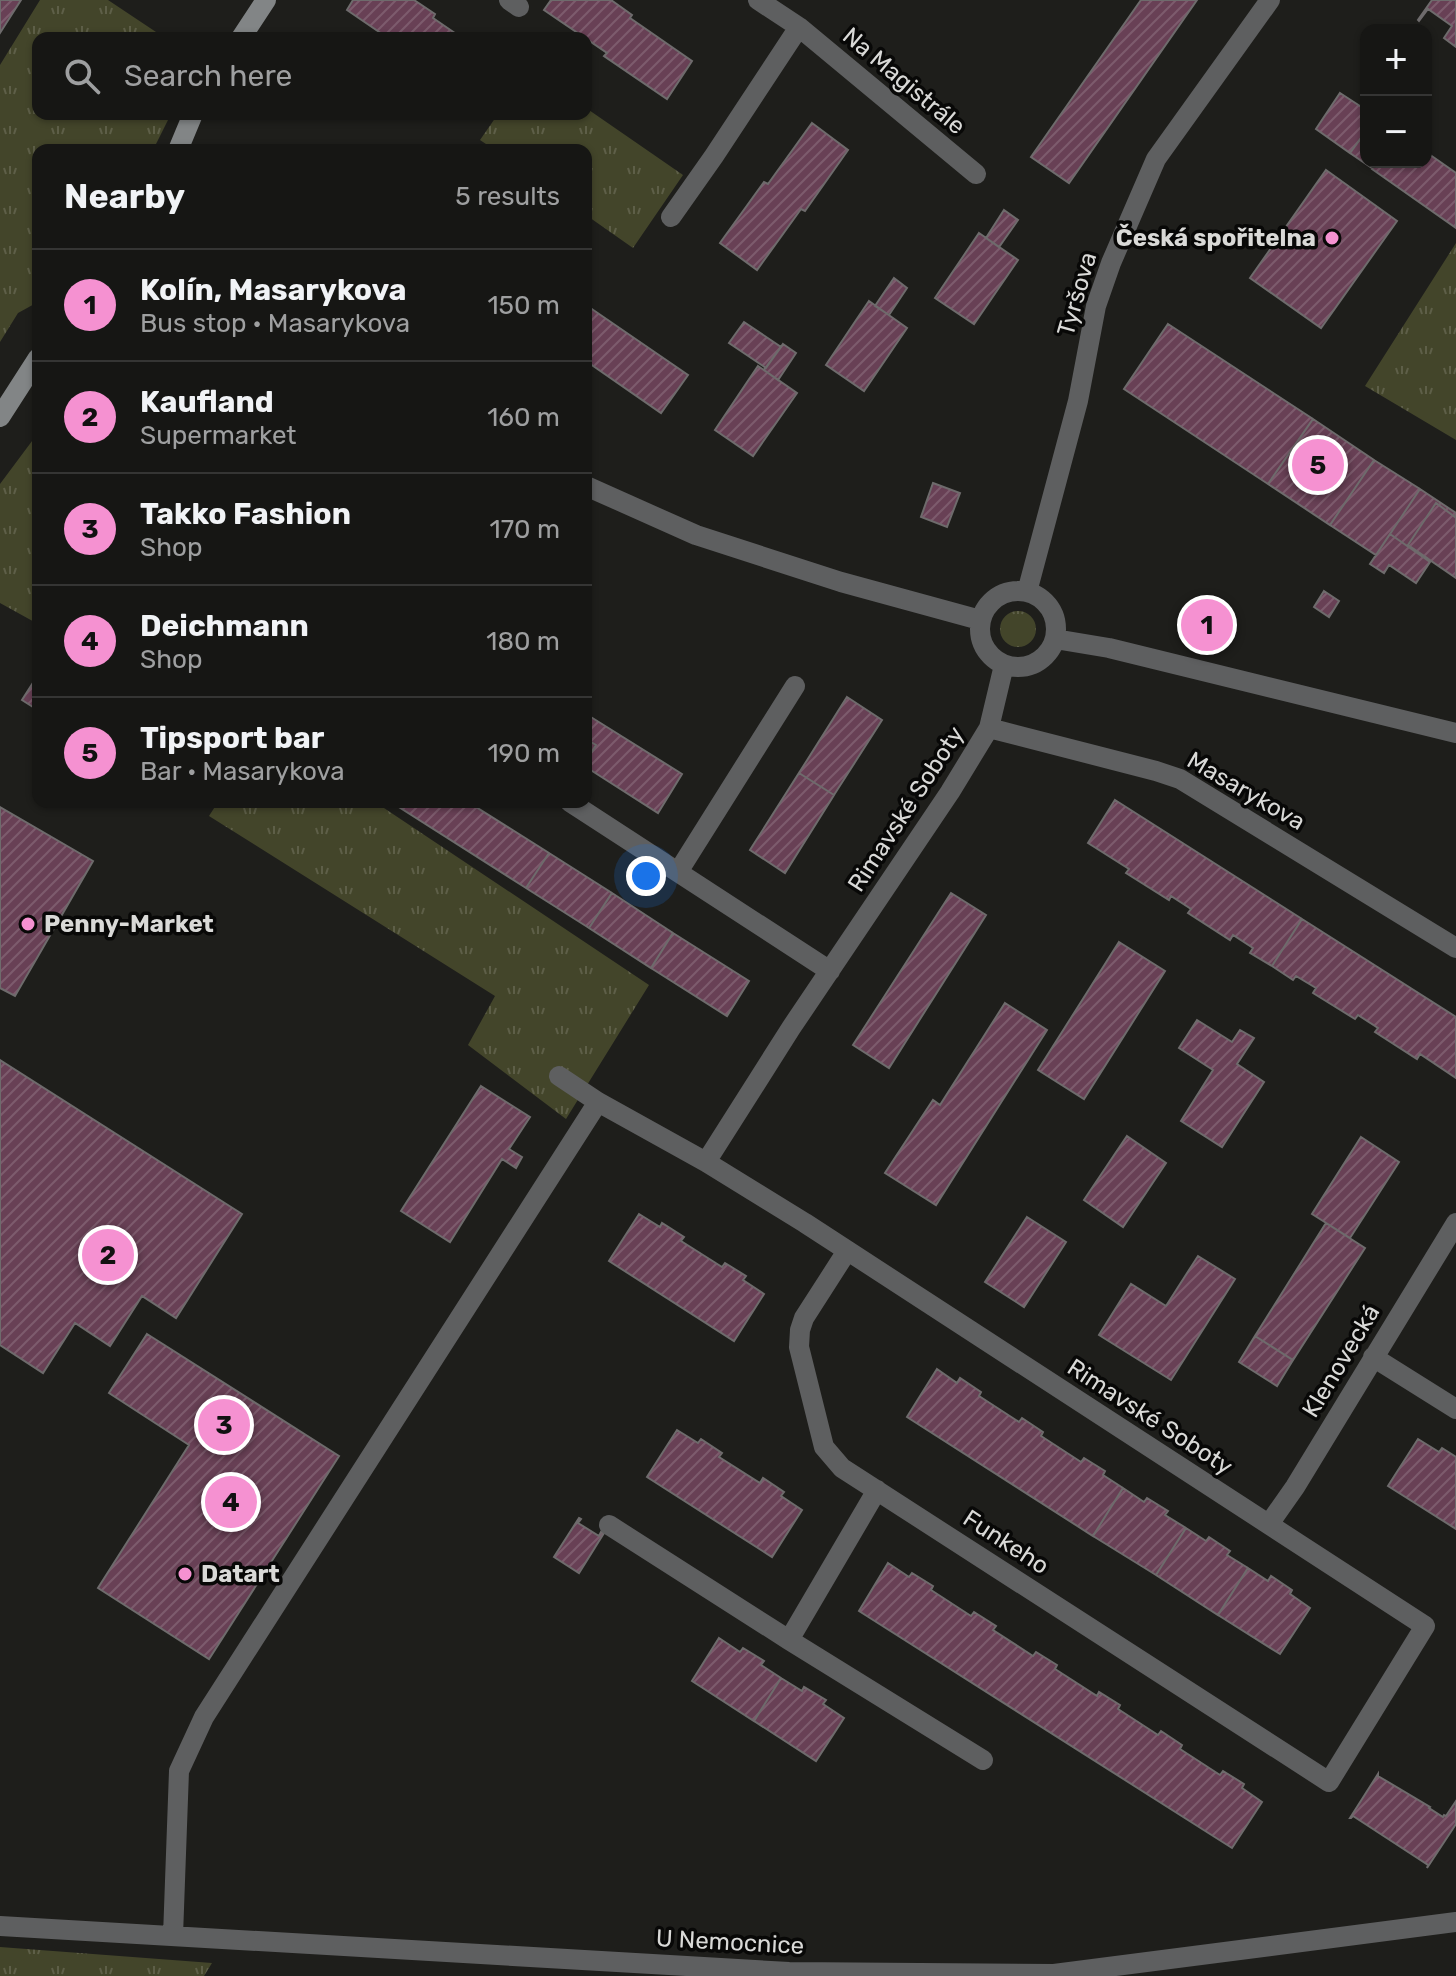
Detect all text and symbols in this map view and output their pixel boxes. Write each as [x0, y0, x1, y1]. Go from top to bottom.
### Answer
street label: Na Magistrále [837, 22, 971, 140]
map controls [1360, 24, 1432, 168]
button: + [1360, 24, 1432, 96]
search box [32, 32, 592, 120]
icon: search [60, 54, 104, 98]
text: Search here [124, 58, 292, 94]
button: − [1360, 96, 1432, 168]
text: Nearby [64, 176, 185, 217]
text: 5 results [455, 181, 560, 212]
place label: Česká spořitelna [1116, 223, 1316, 252]
marker: Česká spořitelna [1323, 229, 1341, 247]
street label: Tyršova [1052, 249, 1102, 339]
text: Kolín, Masarykova [140, 272, 406, 308]
text: 1 [84, 290, 96, 321]
text: 150 m [487, 290, 560, 321]
text: Bus stop · Masarykova [140, 308, 410, 339]
text: Kaufland [140, 384, 274, 420]
text: 2 [82, 402, 98, 433]
text: 160 m [487, 402, 560, 433]
text: Supermarket [140, 420, 297, 451]
pin: 5 [1292, 435, 1344, 495]
text: Takko Fashion [140, 496, 351, 532]
text: 3 [81, 514, 99, 545]
text: 170 m [490, 514, 560, 545]
text: Shop [140, 532, 202, 563]
pin: 1 [1181, 595, 1233, 655]
text: Deichmann [140, 608, 309, 644]
text: 4 [81, 626, 99, 657]
text: 180 m [486, 626, 560, 657]
text: Shop [140, 644, 202, 675]
text: Tipsport bar [140, 720, 324, 756]
street label: Rimavské Soboty [842, 721, 970, 897]
text: 5 [82, 738, 98, 769]
text: 190 m [487, 738, 560, 769]
street label: Masarykova [1182, 746, 1310, 836]
text: Bar · Masarykova [140, 756, 345, 787]
your location [626, 856, 666, 896]
place label: Penny-Market [44, 910, 214, 938]
marker: Penny-Market [19, 915, 37, 933]
pin: 2 [82, 1225, 134, 1285]
street label: Klenovecká [1296, 1300, 1386, 1422]
street label: Rimavské Soboty [1062, 1353, 1238, 1481]
pin: 3 [198, 1395, 250, 1455]
pin: 4 [205, 1472, 257, 1532]
street label: Funkeho [958, 1504, 1054, 1580]
place label: Datart [201, 1560, 280, 1588]
marker: Datart [176, 1565, 194, 1583]
street label: U Nemocnice [655, 1924, 805, 1960]

